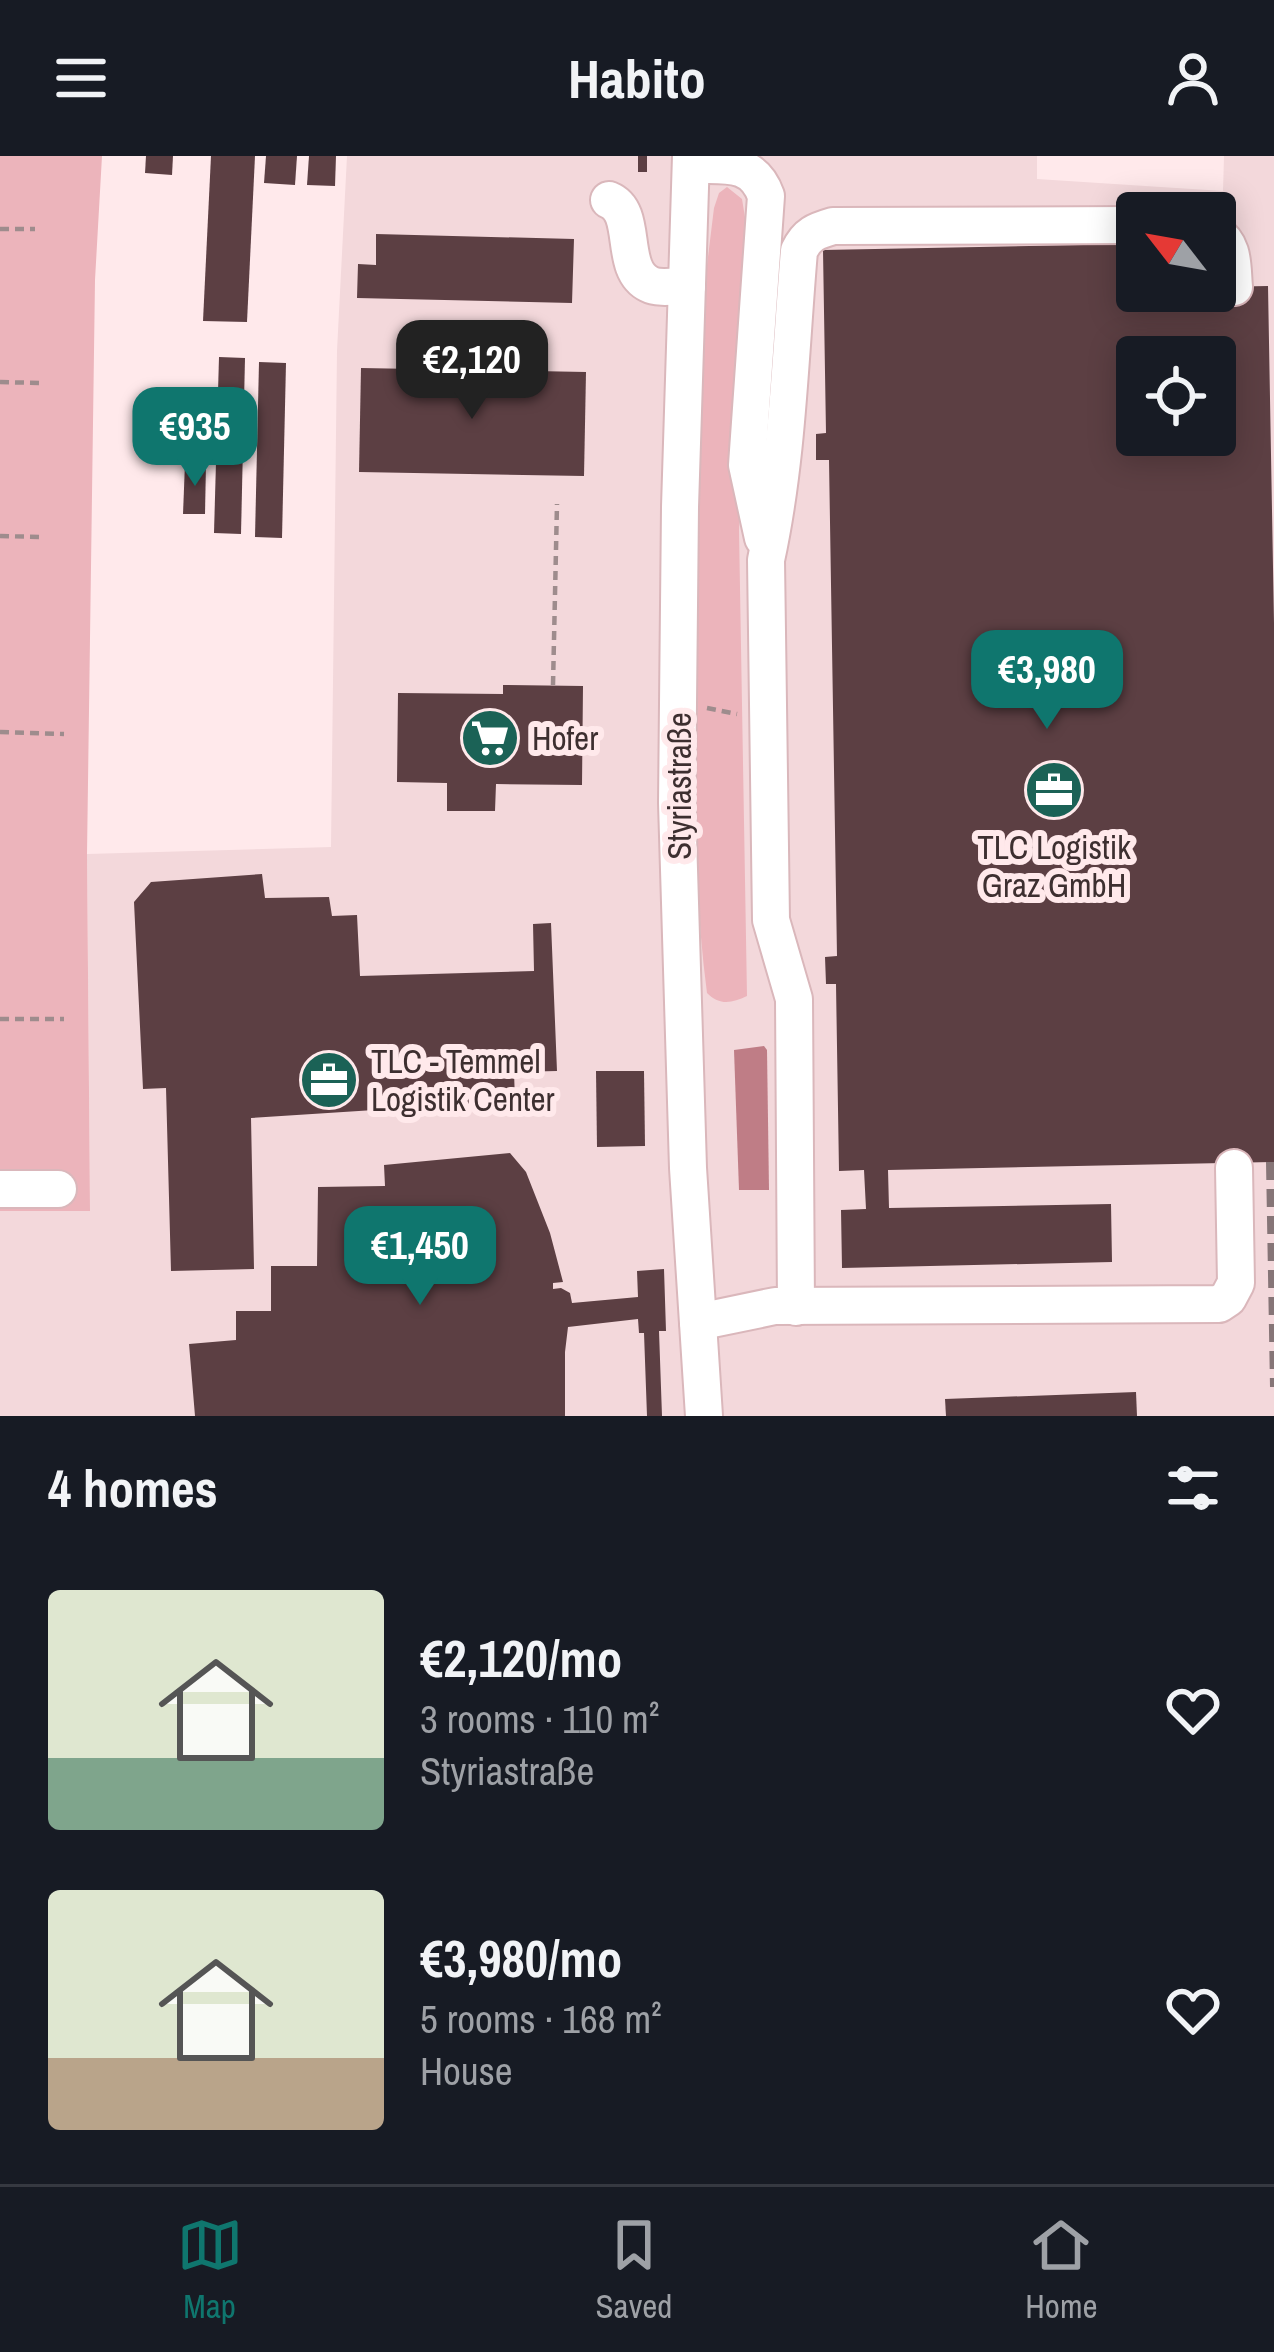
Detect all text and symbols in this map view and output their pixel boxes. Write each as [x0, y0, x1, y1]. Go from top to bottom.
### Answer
text: Habito [568, 42, 706, 115]
icon: menu [48, 45, 114, 111]
icon: person [1160, 45, 1226, 111]
north arrow [1116, 192, 1236, 312]
map controls [1116, 192, 1236, 456]
pin: €2,120 [374, 320, 570, 422]
text: €2,120 [423, 333, 521, 385]
button: locate [1116, 336, 1236, 456]
pin: €935 [124, 387, 266, 489]
text: €935 [159, 400, 231, 452]
pin: €3,980 [949, 630, 1145, 732]
text: €3,980 [998, 643, 1096, 695]
supermarket icon: Hofer [459, 707, 521, 769]
street label: Styriastraße [657, 712, 701, 860]
place label: Hofer [532, 716, 598, 760]
office icon: TLC Logistik Graz GmbH [1023, 759, 1085, 821]
place label: TLC Logistik Graz GmbH [977, 825, 1131, 907]
place label: TLC - Temmel Logistik Center [371, 1039, 555, 1121]
office icon: TLC - Temmel Logistik Center [298, 1049, 360, 1111]
pin: €1,450 [322, 1206, 518, 1308]
text: €1,450 [371, 1219, 469, 1271]
text: 4 homes [48, 1454, 218, 1523]
icon: filters [1160, 1455, 1226, 1521]
text: €2,120/mo [420, 1624, 622, 1693]
icon: home [144, 1638, 288, 1782]
icon: heart [1160, 1677, 1226, 1743]
text: 3 rooms · 110 m² [420, 1693, 659, 1745]
text: Styriastraße [420, 1745, 594, 1797]
text: €3,980/mo [420, 1924, 622, 1993]
icon: home [144, 1938, 288, 2082]
icon: heart [1160, 1977, 1226, 2043]
text: 5 rooms · 168 m² [420, 1993, 662, 2045]
text: House [420, 2045, 512, 2097]
tab: Map [177, 2212, 243, 2328]
tab: Saved [596, 2212, 672, 2328]
tab: Home [1025, 2212, 1097, 2328]

